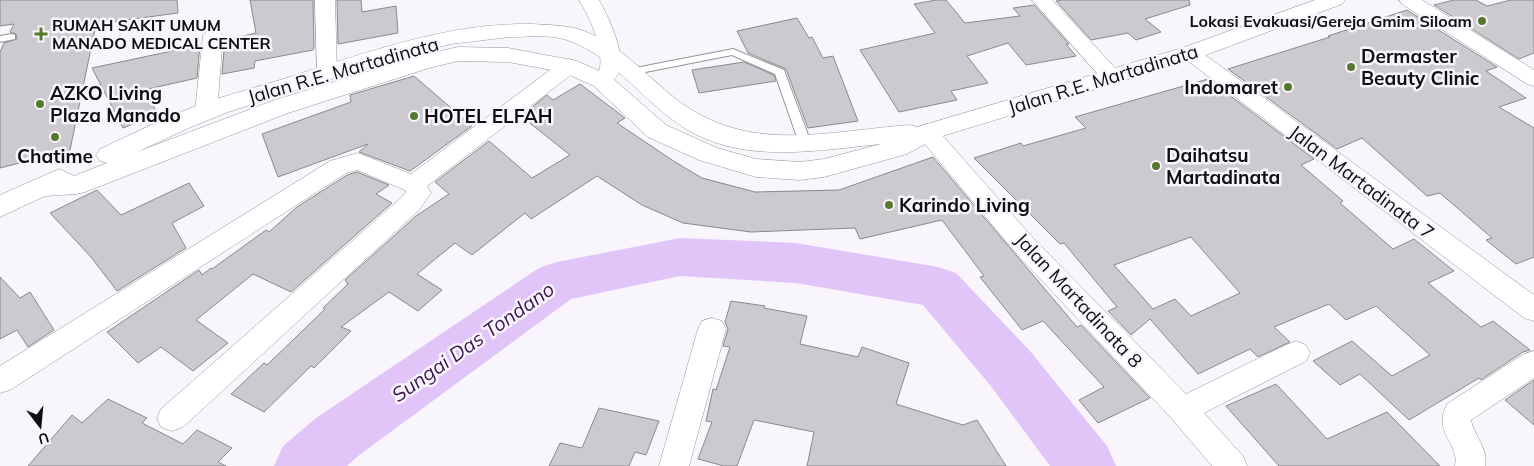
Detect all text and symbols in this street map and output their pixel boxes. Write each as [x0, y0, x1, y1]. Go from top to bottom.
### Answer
place label: Lokasi Evakuasi/Gereja Gmim Siloam [1190, 11, 1472, 31]
place label: RUMAH SAKIT UMUM MANADO MEDICAL CENTER [52, 15, 271, 53]
marker: Lokasi Evakuasi/Gereja Gmim Siloam [1476, 15, 1488, 27]
marker: RUMAH SAKIT UMUM MANADO MEDICAL CENTER [34, 27, 48, 41]
street label: Jalan R.E. Martadinata [245, 31, 441, 109]
street label: Jalan R.E. Martadinata [1005, 39, 1201, 119]
place label: Dermaster Beauty Clinic [1361, 44, 1480, 90]
marker: Dermaster Beauty Clinic [1345, 61, 1357, 73]
place label: Indomaret [1184, 75, 1278, 99]
place label: AZKO Living Plaza Manado [50, 81, 181, 127]
marker: Indomaret [1282, 81, 1294, 93]
marker: AZKO Living Plaza Manado [34, 98, 46, 110]
place label: HOTEL ELFAH [424, 104, 552, 128]
marker: HOTEL ELFAH [408, 110, 420, 122]
street label: Jalan Martadinata 7 [1285, 120, 1439, 244]
marker: Chatime [49, 131, 61, 143]
place label: Daihatsu Martadinata [1166, 143, 1280, 189]
place label: Chatime [17, 144, 93, 168]
marker: Daihatsu Martadinata [1150, 160, 1162, 172]
place label: Karindo Living [899, 193, 1030, 217]
marker: Karindo Living [883, 199, 895, 211]
street label: Jalan Martadinata 8 [1010, 228, 1148, 372]
water label: Sungai Das Tondano [387, 276, 559, 407]
north arrow [15, 401, 65, 451]
text: U [36, 428, 51, 449]

